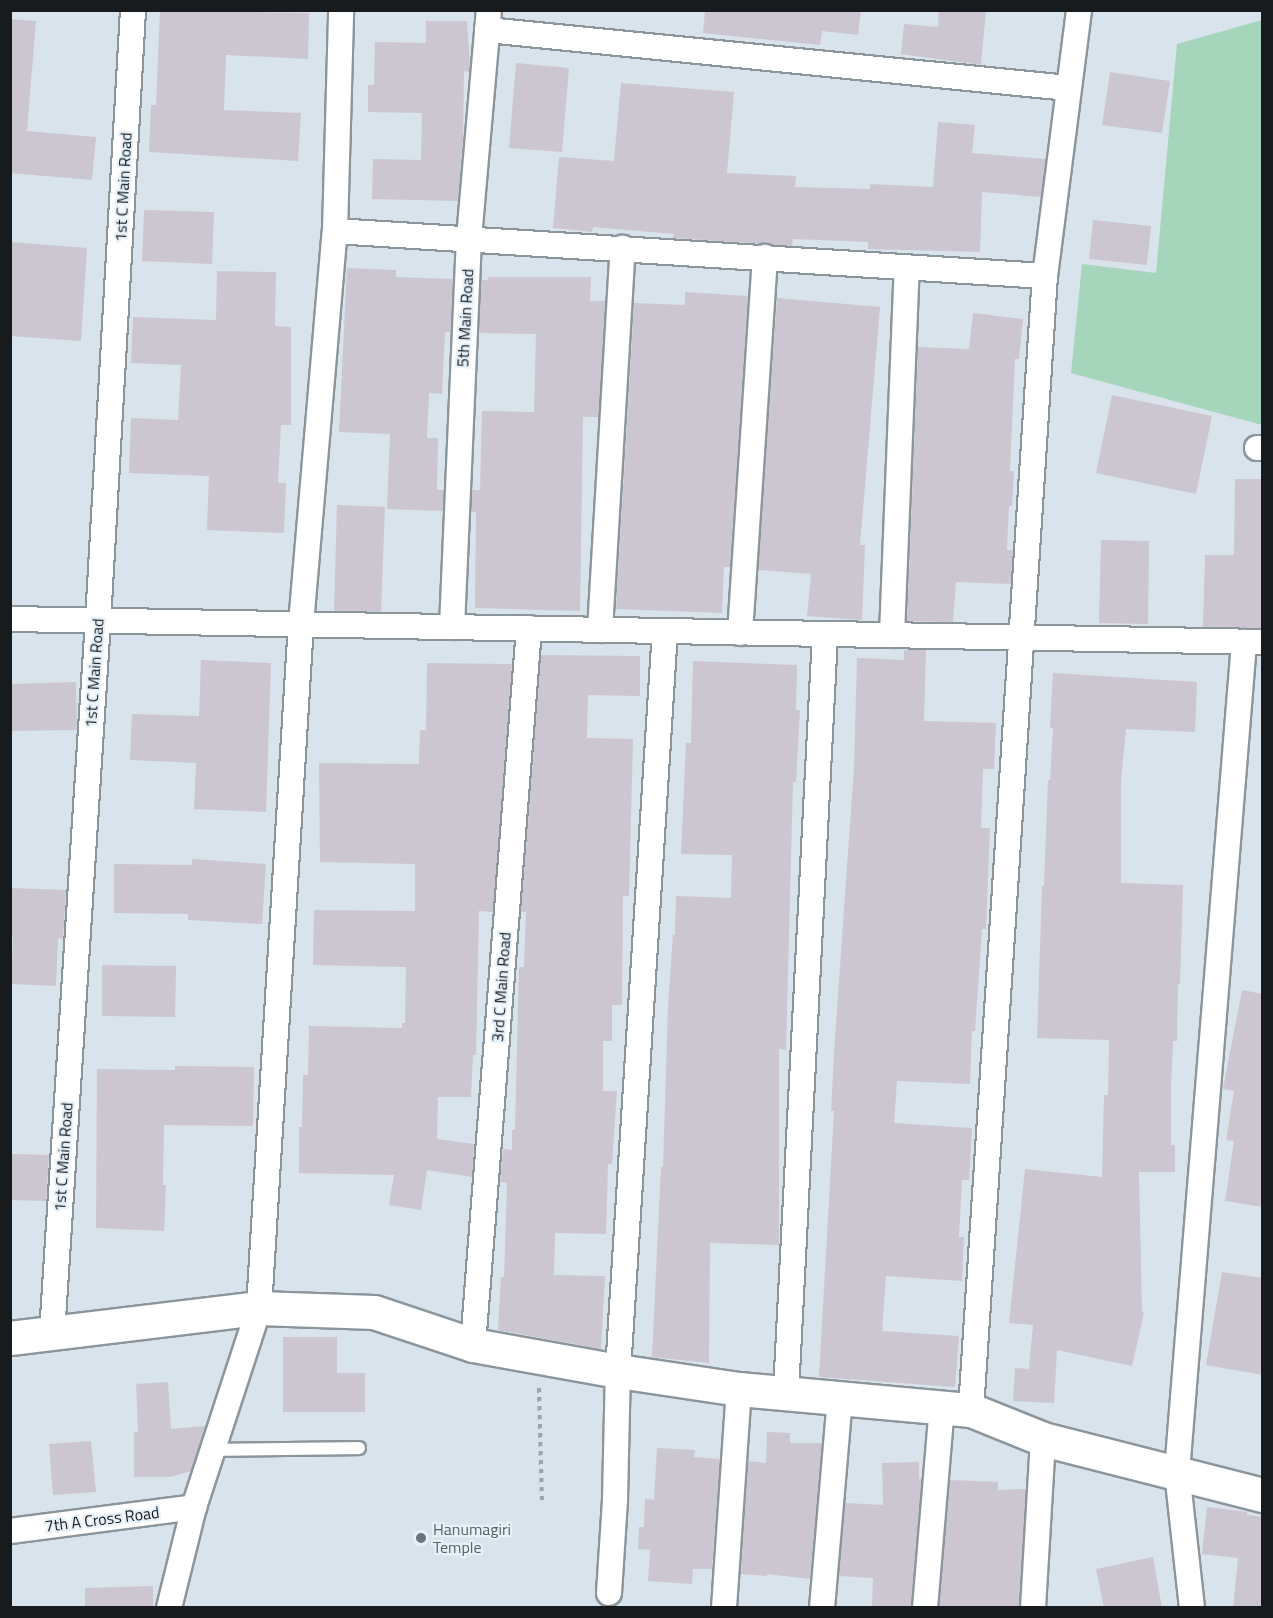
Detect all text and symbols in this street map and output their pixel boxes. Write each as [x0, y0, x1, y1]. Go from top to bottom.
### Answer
street label: 1st C Main Road [111, 132, 135, 242]
street label: 5th Main Road [453, 268, 477, 368]
street label: 1st C Main Road [81, 618, 107, 728]
street label: 3rd C Main Road [488, 931, 514, 1043]
street label: 1st C Main Road [50, 1102, 76, 1212]
street label: 7th A Cross Road [44, 1502, 160, 1536]
place label: Hanumagiri Temple [433, 1519, 511, 1557]
marker: Hanumagiri Temple [414, 1531, 428, 1545]

